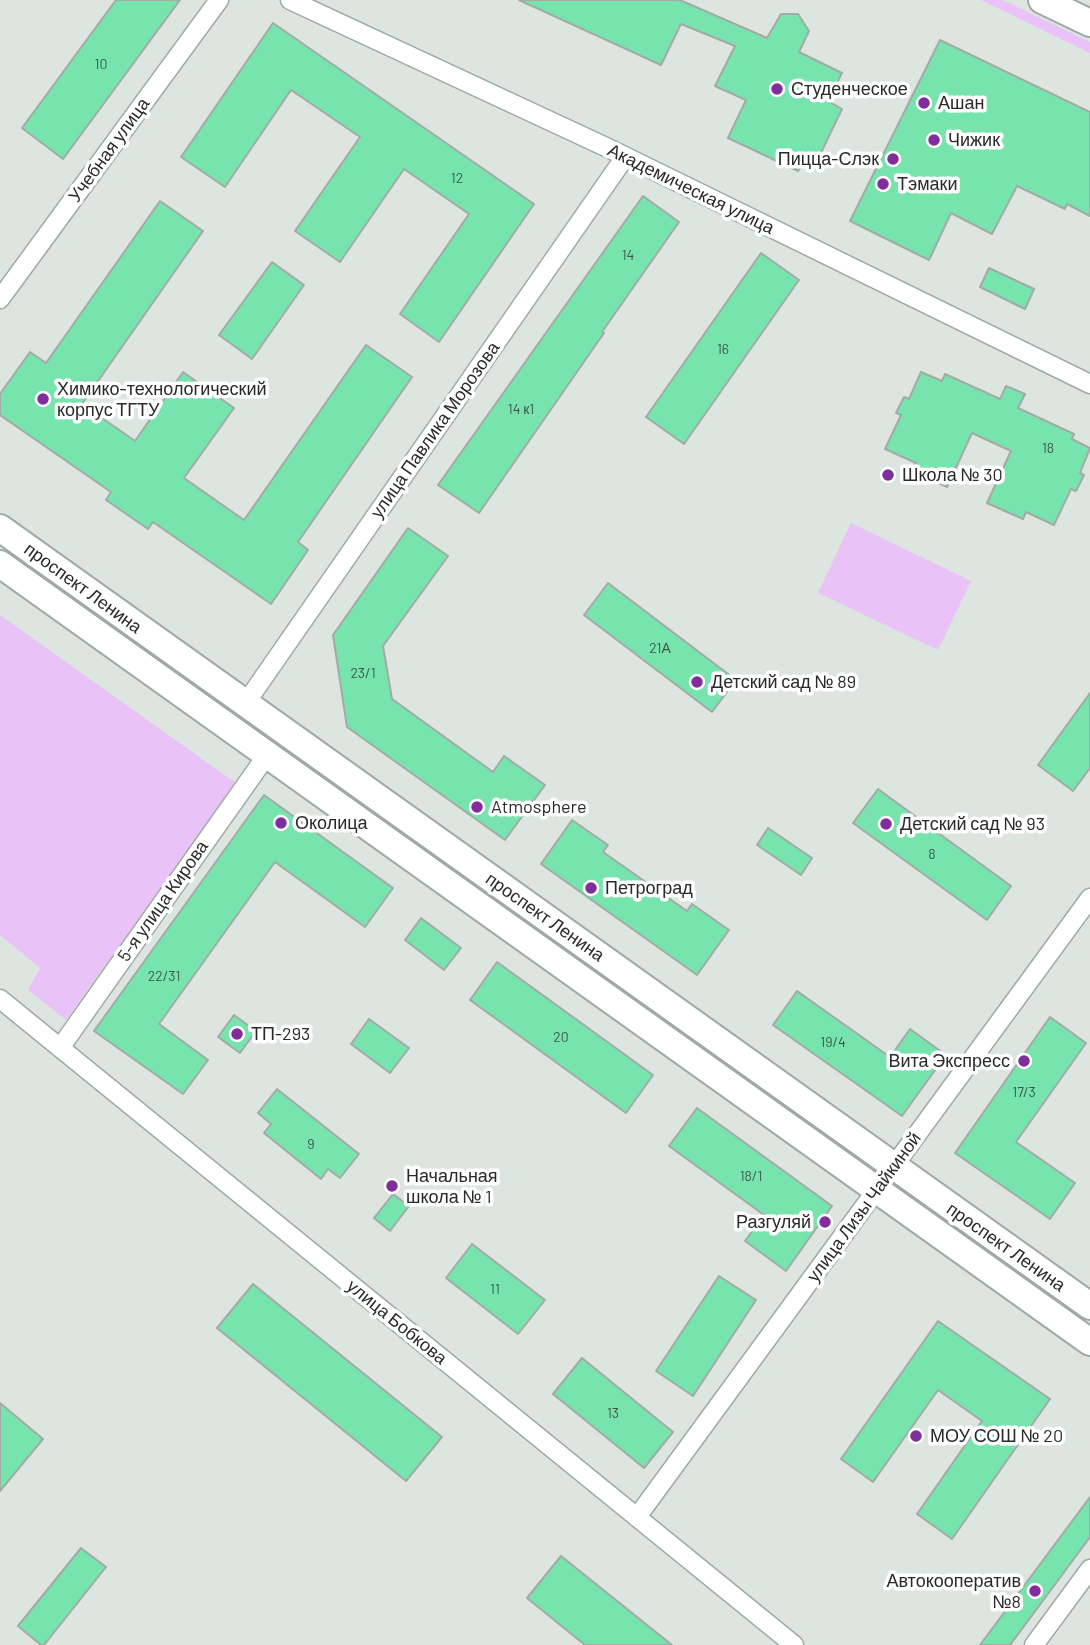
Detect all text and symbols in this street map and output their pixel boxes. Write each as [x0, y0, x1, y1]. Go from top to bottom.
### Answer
house number: 10 [95, 56, 107, 72]
place label: Студенческое [791, 78, 908, 100]
marker: Студенческое [769, 81, 785, 97]
place label: Ашан [938, 92, 984, 114]
street label: Учебная улица [64, 94, 154, 206]
marker: Ашан [916, 95, 932, 111]
place label: Чижик [948, 129, 1000, 151]
marker: Чижик [926, 132, 942, 148]
street label: Академическая улица [604, 139, 778, 239]
place label: Пицца-Слэк [778, 148, 879, 170]
marker: Пицца-Слэк [885, 151, 901, 167]
house number: 12 [451, 170, 463, 186]
place label: Тэмаки [897, 173, 957, 195]
marker: Тэмаки [875, 176, 891, 192]
house number: 14 [622, 247, 634, 263]
street label: улица Павлика Морозова [366, 338, 504, 522]
house number: 16 [717, 341, 729, 357]
place label: Химико-технологический корпус ТГТУ [57, 378, 267, 420]
marker: Химико-технологический корпус ТГТУ [35, 391, 51, 407]
house number: 14 к1 [508, 401, 534, 417]
house number: 18 [1042, 440, 1054, 456]
place label: Школа № 30 [902, 464, 1003, 486]
marker: Школа № 30 [880, 467, 896, 483]
street label: проспект Ленина [20, 538, 146, 638]
house number: 21А [649, 640, 671, 656]
house number: 23/1 [350, 665, 376, 681]
place label: Детский сад № 89 [711, 671, 856, 693]
marker: Детский сад № 89 [689, 674, 705, 690]
place label: Atmosphere [491, 796, 587, 818]
marker: Atmosphere [469, 799, 485, 815]
place label: Околица [295, 812, 368, 834]
place label: Детский сад № 93 [900, 813, 1045, 835]
marker: Околица [273, 815, 289, 831]
marker: Детский сад № 93 [878, 816, 894, 832]
street label: 5-я улица Кирова [113, 836, 213, 966]
house number: 8 [928, 846, 936, 862]
street label: проспект Ленина [481, 868, 609, 966]
place label: Петроград [605, 877, 693, 899]
marker: Петроград [583, 880, 599, 896]
house number: 22/31 [148, 968, 180, 984]
place label: ТП-293 [251, 1023, 310, 1045]
marker: ТП-293 [229, 1026, 245, 1042]
house number: 20 [553, 1029, 569, 1045]
house number: 19/4 [820, 1034, 846, 1050]
place label: Вита Экспресс [889, 1050, 1010, 1072]
marker: Вита Экспресс [1016, 1053, 1032, 1069]
house number: 17/3 [1012, 1084, 1036, 1100]
street label: улица Лизы Чайкиной [802, 1128, 926, 1286]
house number: 9 [307, 1136, 315, 1152]
place label: Начальная школа № 1 [406, 1165, 498, 1208]
house number: 18/1 [740, 1168, 762, 1184]
marker: Начальная школа № 1 [384, 1178, 400, 1194]
street label: проспект Ленина [942, 1198, 1070, 1296]
place label: Разгуляй [736, 1211, 811, 1233]
marker: Разгуляй [817, 1214, 833, 1230]
street label: улица Бобкова [343, 1275, 451, 1369]
house number: 11 [490, 1281, 500, 1297]
house number: 13 [607, 1405, 619, 1421]
place label: МОУ СОШ № 20 [930, 1425, 1063, 1447]
marker: МОУ СОШ № 20 [908, 1428, 924, 1444]
place label: Автокооператив №8 [886, 1570, 1021, 1612]
marker: Автокооператив №8 [1027, 1583, 1043, 1599]

